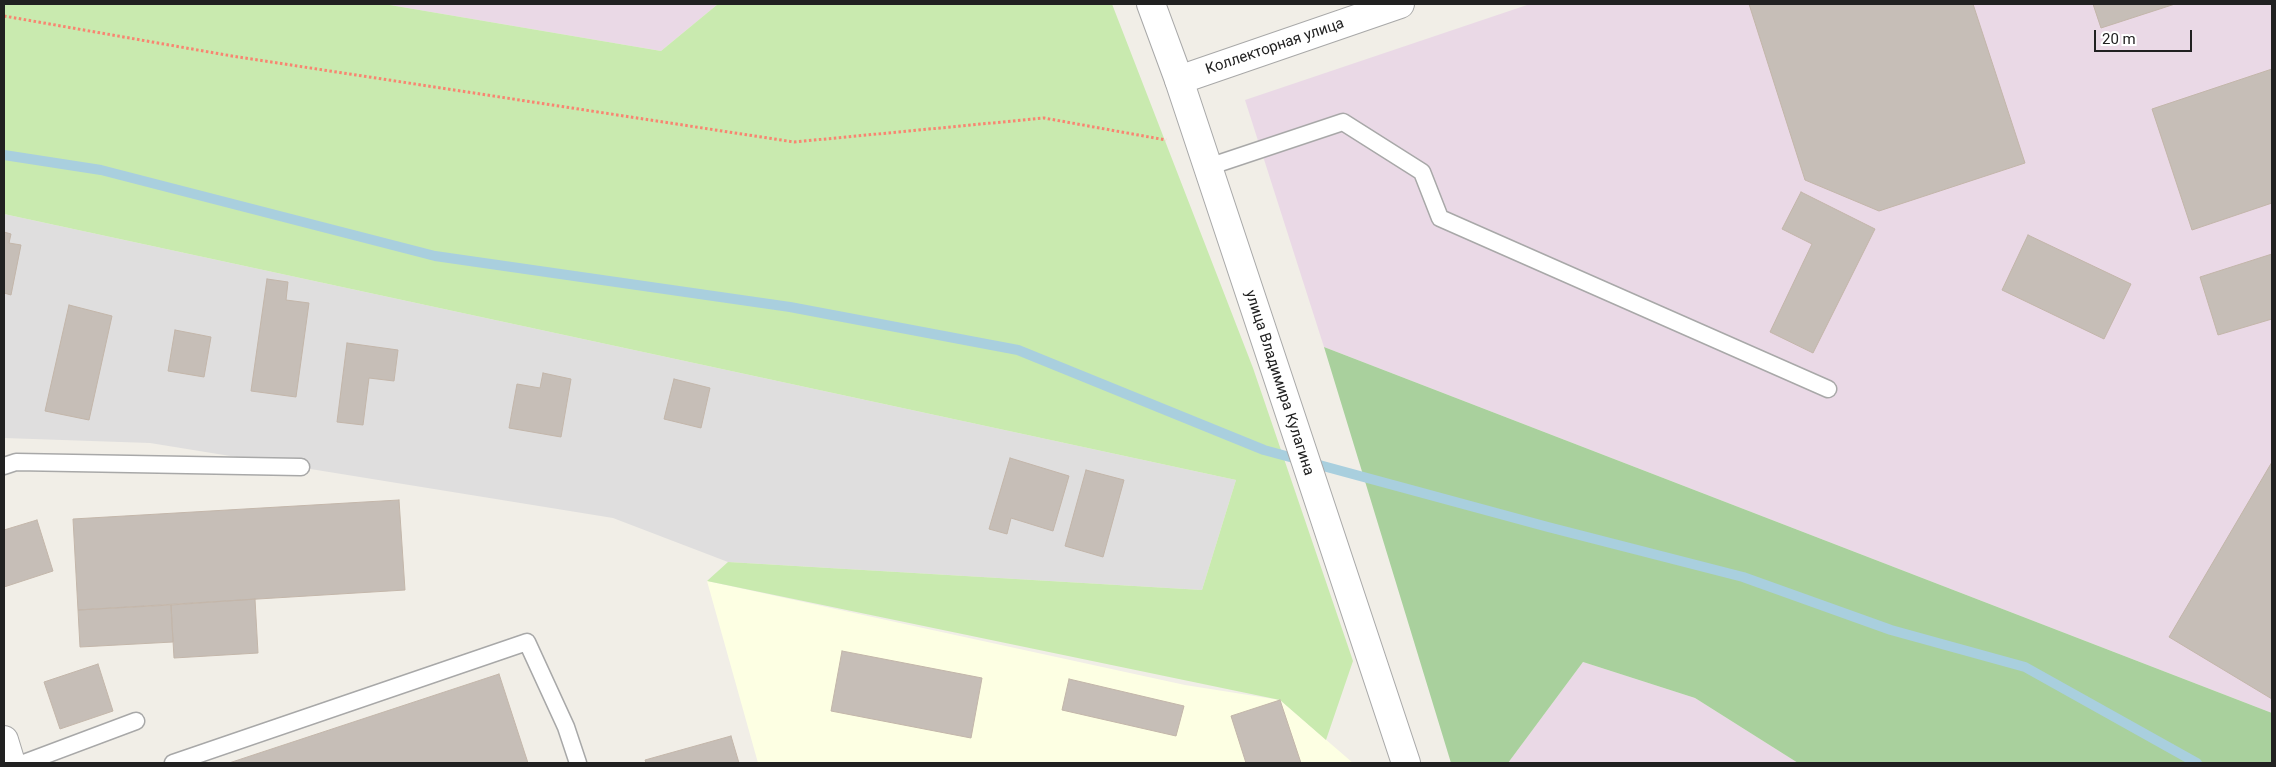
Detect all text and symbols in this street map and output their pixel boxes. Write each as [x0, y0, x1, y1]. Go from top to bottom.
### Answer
street label: Коллекторная улица [1203, 15, 1347, 79]
scale bar [2096, 20, 2194, 52]
text: 20 m [2102, 30, 2136, 48]
street label: улица Владимира Кулагина [1241, 288, 1317, 478]

